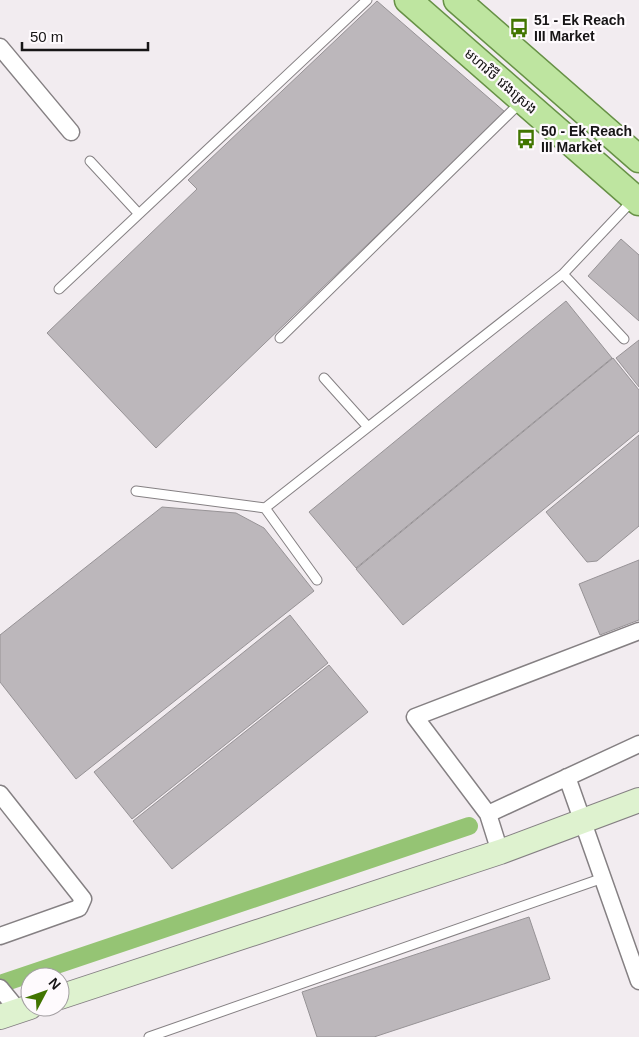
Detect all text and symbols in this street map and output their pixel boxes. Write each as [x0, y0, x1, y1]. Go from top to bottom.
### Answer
place label: 51 - Ek Reach III Market [534, 12, 625, 44]
bus stop icon: 51 - Ek Reach III Market [508, 17, 530, 39]
scale bar [22, 20, 149, 52]
text: 50 m [30, 28, 63, 45]
street label: មហាវិថី វេងស្រេង [461, 45, 541, 118]
place label: 50 - Ek Reach III Market [541, 123, 632, 155]
bus stop icon: 50 - Ek Reach III Market [515, 128, 537, 150]
north arrow [20, 967, 70, 1017]
text: N [45, 974, 64, 993]

